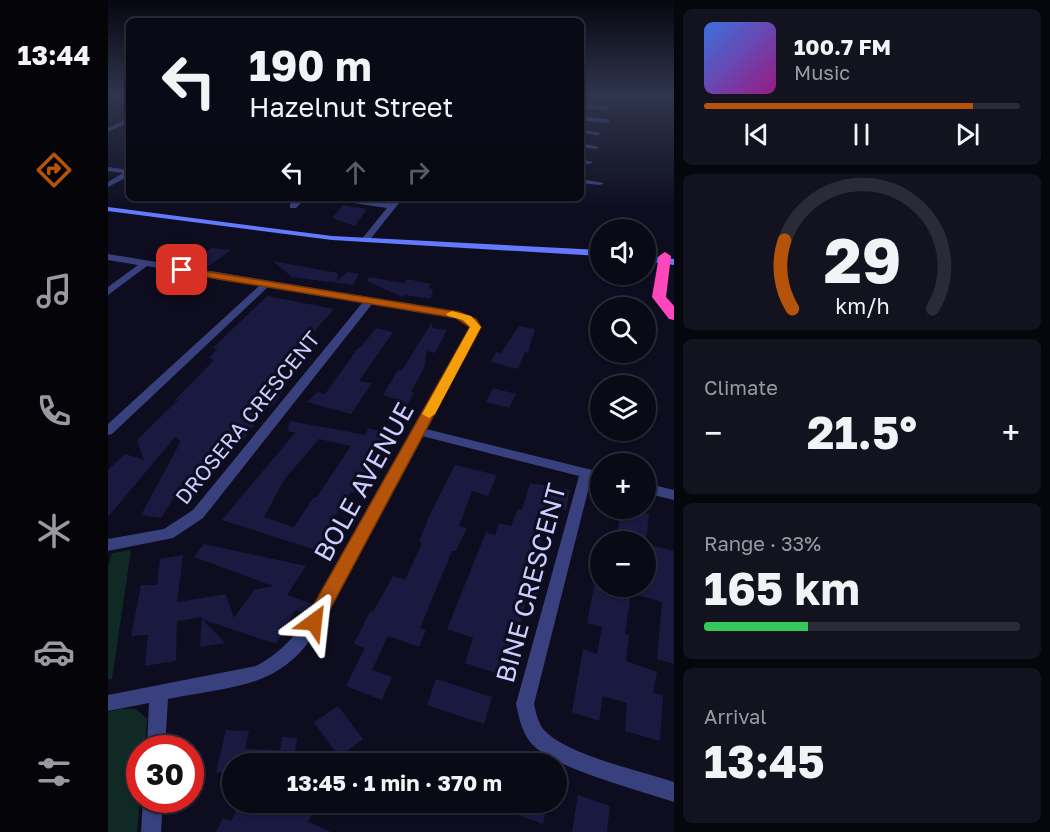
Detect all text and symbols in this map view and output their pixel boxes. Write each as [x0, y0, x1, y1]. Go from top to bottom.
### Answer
text: 100.7 FM [794, 33, 891, 60]
text: 13:44 [18, 39, 90, 71]
text: 190 m [249, 40, 372, 90]
icon: left [150, 42, 228, 120]
text: Music [794, 60, 850, 84]
text: Hazelnut Street [249, 91, 453, 123]
icon: previous [740, 118, 773, 151]
icon: pause [845, 118, 878, 151]
icon: next [951, 118, 984, 151]
icon: directions [33, 149, 75, 191]
icon: left [276, 156, 309, 189]
icon: ahead [339, 156, 372, 189]
icon: right [402, 156, 435, 189]
map controls [590, 219, 656, 597]
button: sound [590, 219, 656, 285]
text: 29 [823, 222, 901, 297]
pin [156, 244, 207, 295]
icon: arrive [165, 253, 198, 286]
icon: music [33, 270, 75, 312]
text: km/h [835, 293, 889, 319]
button: search [590, 297, 656, 363]
street label: DROSERA CRESCENT [169, 326, 325, 509]
button: layers [590, 375, 656, 441]
text: Climate [704, 375, 778, 399]
icon: phone [33, 390, 75, 432]
street label: BOLE AVENUE [307, 397, 420, 567]
text: 21.5° [807, 405, 917, 459]
text: − [704, 413, 722, 452]
text: + [1002, 413, 1020, 452]
button: + [590, 453, 656, 519]
street label: BINE CRESCENT [489, 480, 572, 686]
icon: climate [33, 510, 75, 552]
button: − [590, 531, 656, 597]
text: Range · 33% [704, 531, 821, 555]
text: 165 km [704, 561, 860, 615]
position arrow [282, 590, 346, 654]
icon: car [33, 631, 75, 673]
text: Arrival [704, 704, 767, 728]
text: 13:45 [704, 734, 825, 788]
speed limit sign: 30 [126, 735, 204, 813]
icon: filters [33, 751, 75, 793]
text: 13:45 · 1 min · 370 m [287, 769, 502, 796]

